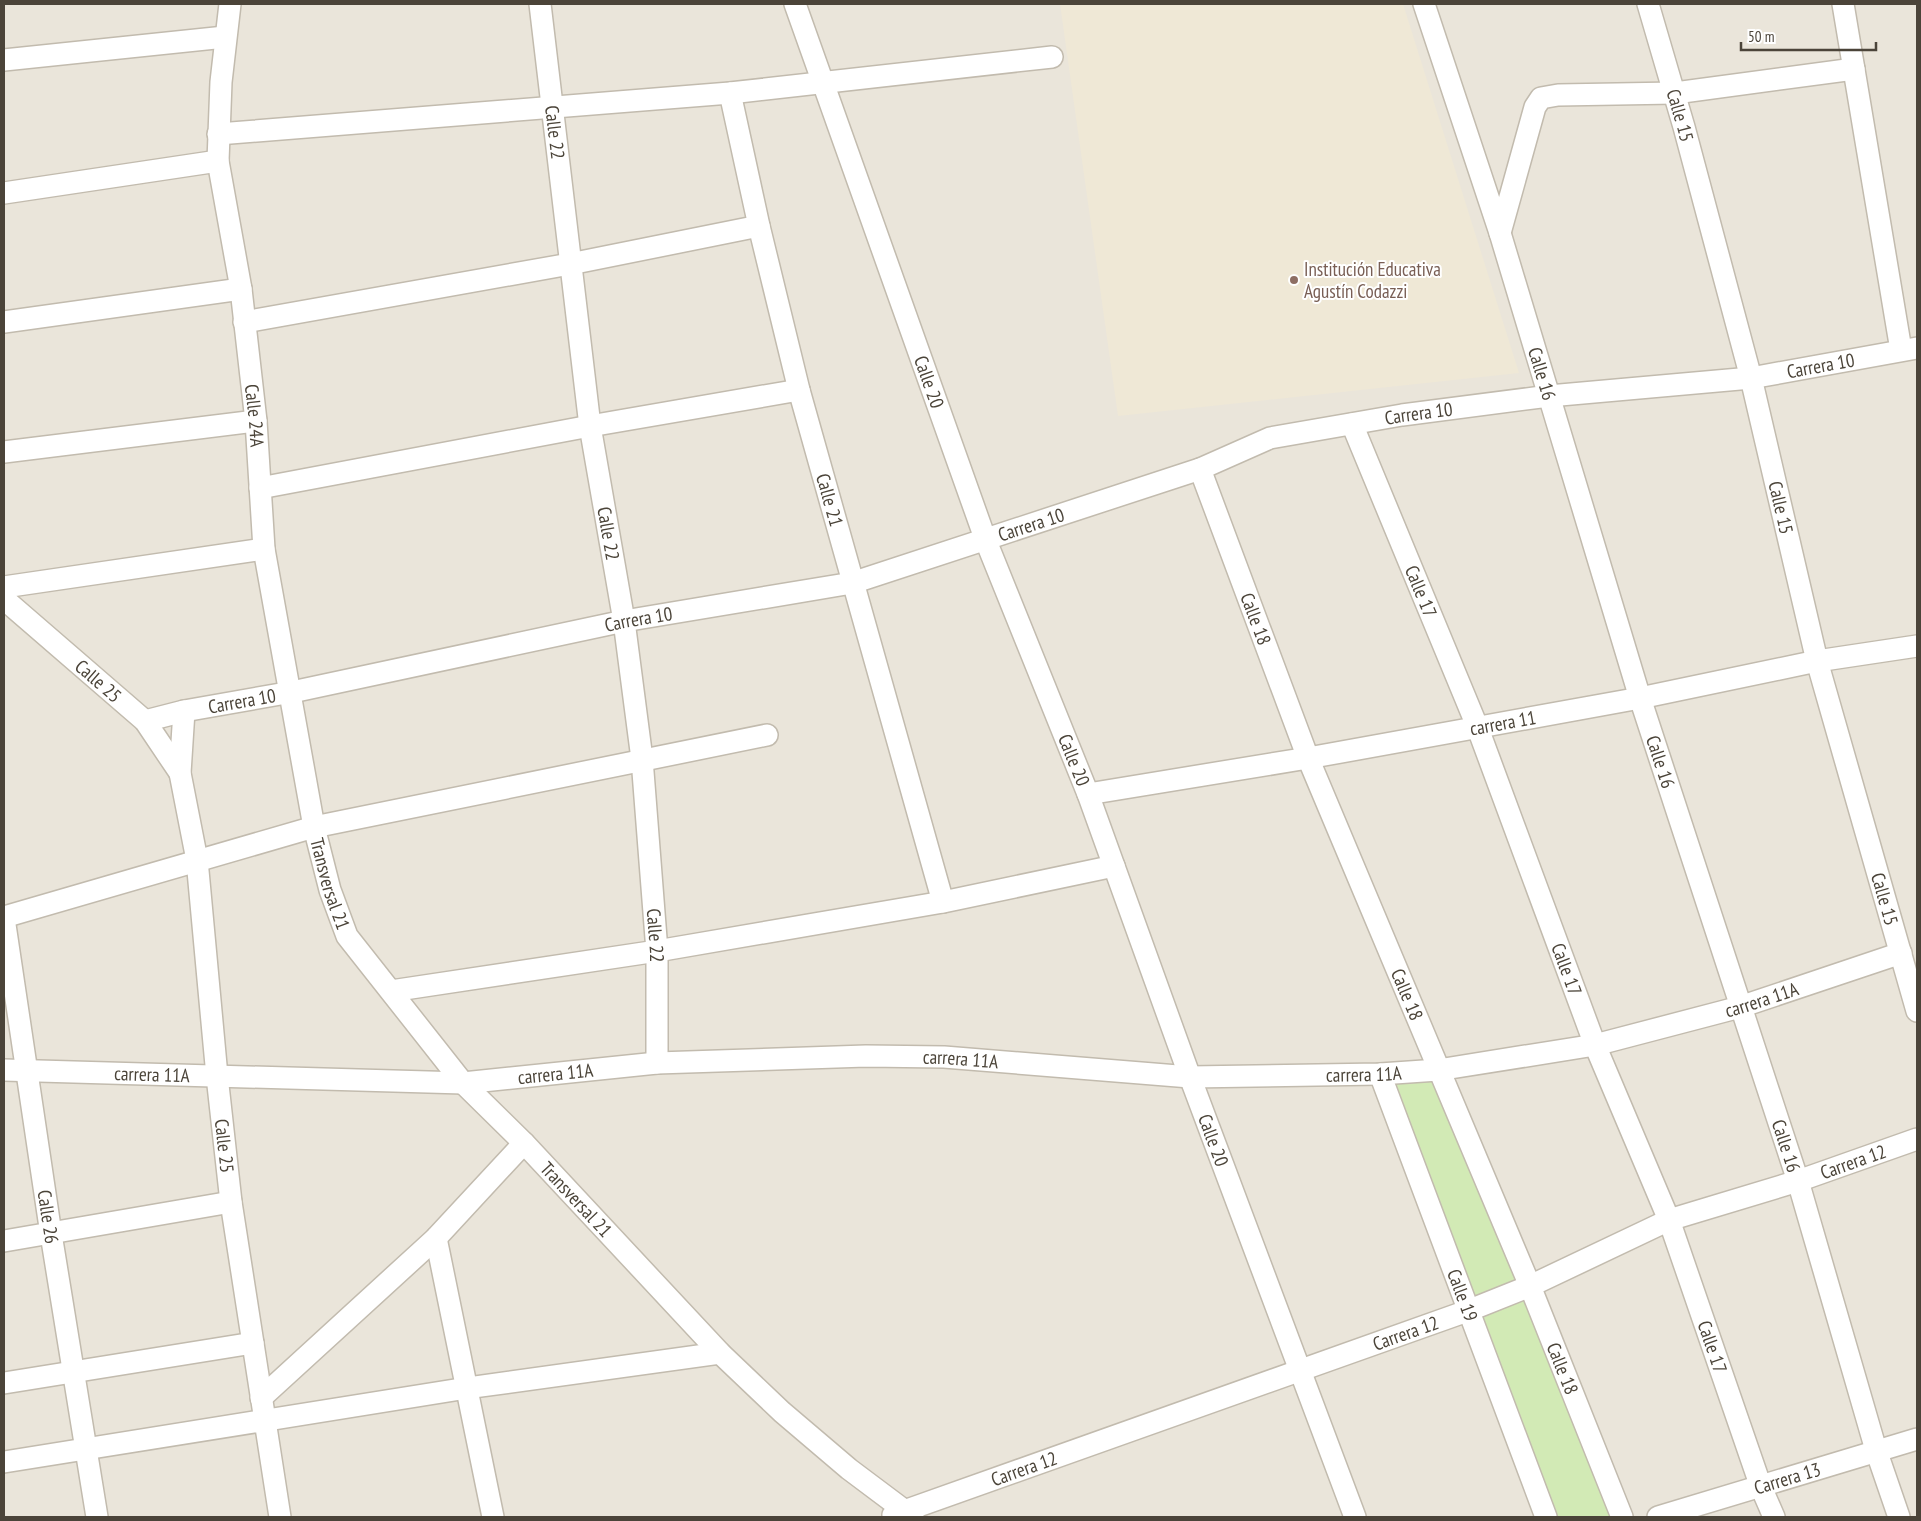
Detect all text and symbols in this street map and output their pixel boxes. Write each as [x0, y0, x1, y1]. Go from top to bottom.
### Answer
scale bar [1741, 20, 1876, 52]
text: 50 m [1748, 27, 1774, 46]
street label: Calle 15 [1661, 86, 1699, 144]
street label: Calle 22 [540, 104, 570, 160]
place label: Institución Educativa Agustín Codazzi [1304, 257, 1441, 303]
marker: Institución Educativa Agustín Codazzi [1288, 274, 1300, 286]
street label: Calle 16 [1523, 344, 1562, 403]
street label: Carrera 10 [1785, 348, 1856, 383]
street label: Calle 20 [909, 352, 950, 411]
street label: Calle 24A [240, 383, 270, 448]
street label: Carrera 10 [1383, 397, 1454, 430]
street label: Calle 21 [811, 471, 849, 529]
street label: Calle 15 [1763, 479, 1799, 537]
street label: Carrera 10 [995, 502, 1067, 546]
street label: Calle 22 [592, 505, 625, 562]
street label: Calle 17 [1400, 562, 1443, 621]
street label: Calle 18 [1235, 589, 1277, 648]
street label: Carrera 10 [602, 601, 674, 637]
street label: Calle 25 [70, 654, 127, 708]
street label: Carrera 10 [206, 683, 278, 719]
street label: carrera 11 [1468, 705, 1538, 741]
street label: Calle 20 [1053, 730, 1095, 789]
street label: Calle 16 [1641, 732, 1681, 791]
street label: Transversal 21 [305, 835, 356, 933]
street label: Calle 15 [1866, 870, 1904, 928]
street label: Calle 22 [642, 908, 669, 962]
street label: Calle 17 [1546, 940, 1588, 999]
street label: Calle 18 [1386, 965, 1429, 1024]
street label: carrera 11A [1722, 976, 1801, 1022]
street label: carrera 11A [923, 1045, 999, 1073]
street label: carrera 11A [516, 1058, 594, 1089]
street label: carrera 11A [114, 1061, 190, 1087]
street label: carrera 11A [1326, 1061, 1402, 1087]
street label: Calle 20 [1193, 1111, 1234, 1170]
street label: Calle 16 [1767, 1116, 1806, 1175]
street label: Calle 25 [210, 1118, 240, 1174]
street label: Carrera 12 [1817, 1139, 1889, 1184]
street label: Transversal 21 [535, 1156, 618, 1242]
street label: Calle 26 [33, 1188, 64, 1245]
street label: Calle 19 [1442, 1266, 1484, 1324]
street label: Carrera 12 [1369, 1310, 1442, 1356]
street label: Calle 17 [1693, 1317, 1733, 1376]
street label: Calle 18 [1542, 1339, 1584, 1398]
street label: Carrera 12 [988, 1446, 1060, 1491]
street label: Carrera 13 [1751, 1457, 1823, 1499]

